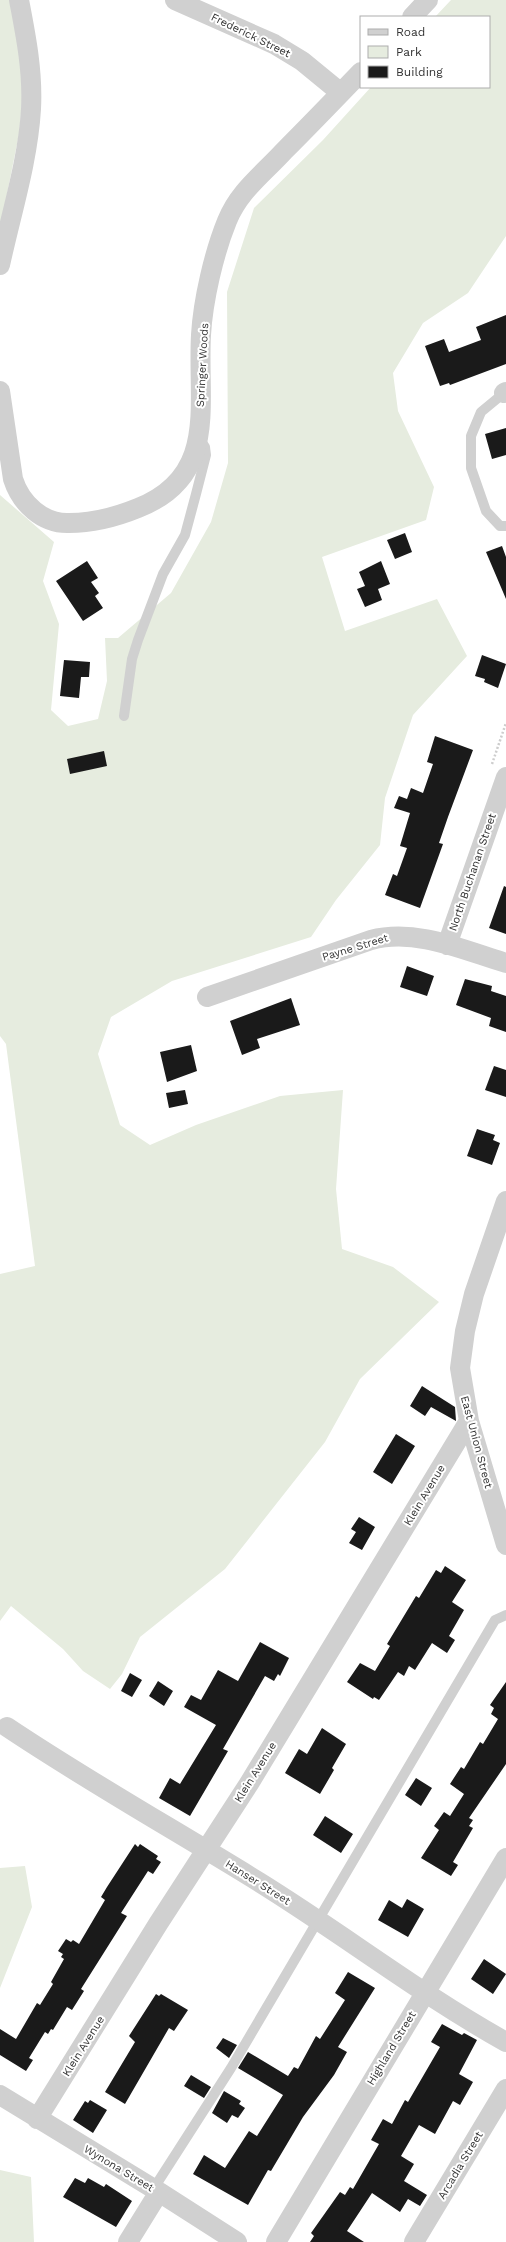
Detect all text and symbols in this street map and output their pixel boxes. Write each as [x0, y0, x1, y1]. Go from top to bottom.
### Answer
street label: Frederick Street [209, 11, 293, 60]
legend [360, 16, 490, 88]
text: Road [396, 25, 425, 39]
text: Park [396, 45, 422, 59]
text: Building [396, 65, 443, 79]
street label: Springer Woods [194, 322, 211, 407]
street label: North Buchanan Street [446, 811, 499, 933]
street label: Payne Street [321, 931, 390, 964]
street label: East Union Street [458, 1394, 495, 1490]
street label: Klein Avenue [401, 1462, 448, 1528]
street label: Klein Avenue [232, 1740, 279, 1805]
street label: Hanser Street [223, 1857, 293, 1908]
street label: Highland Street [364, 2009, 419, 2088]
street label: Klein Avenue [60, 2014, 107, 2079]
street label: Arcadia Street [435, 2129, 486, 2201]
street label: Wynona Street [81, 2142, 156, 2195]

